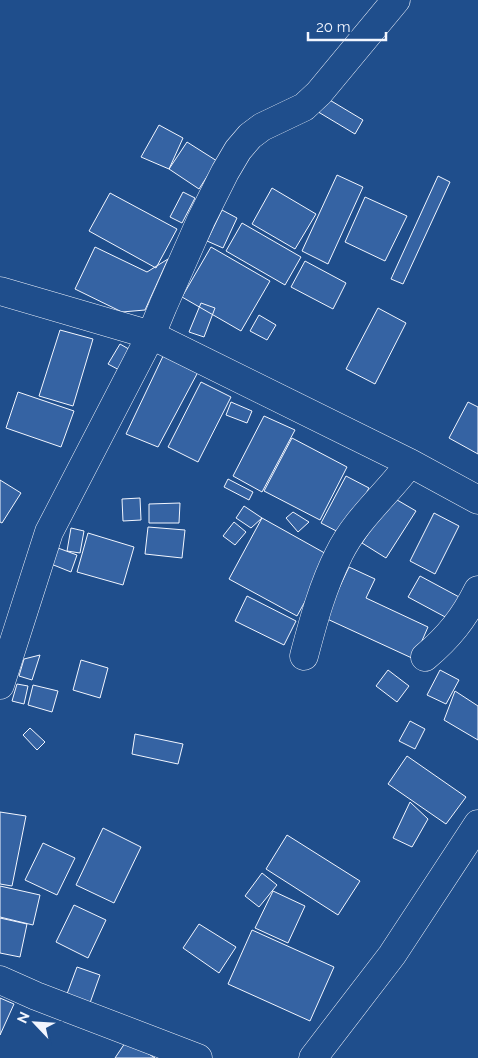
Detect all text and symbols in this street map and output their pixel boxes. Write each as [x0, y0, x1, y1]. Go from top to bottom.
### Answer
scale bar [308, 10, 386, 42]
text: 20 m [316, 18, 351, 36]
north arrow [10, 998, 60, 1048]
text: N [14, 1009, 33, 1026]

